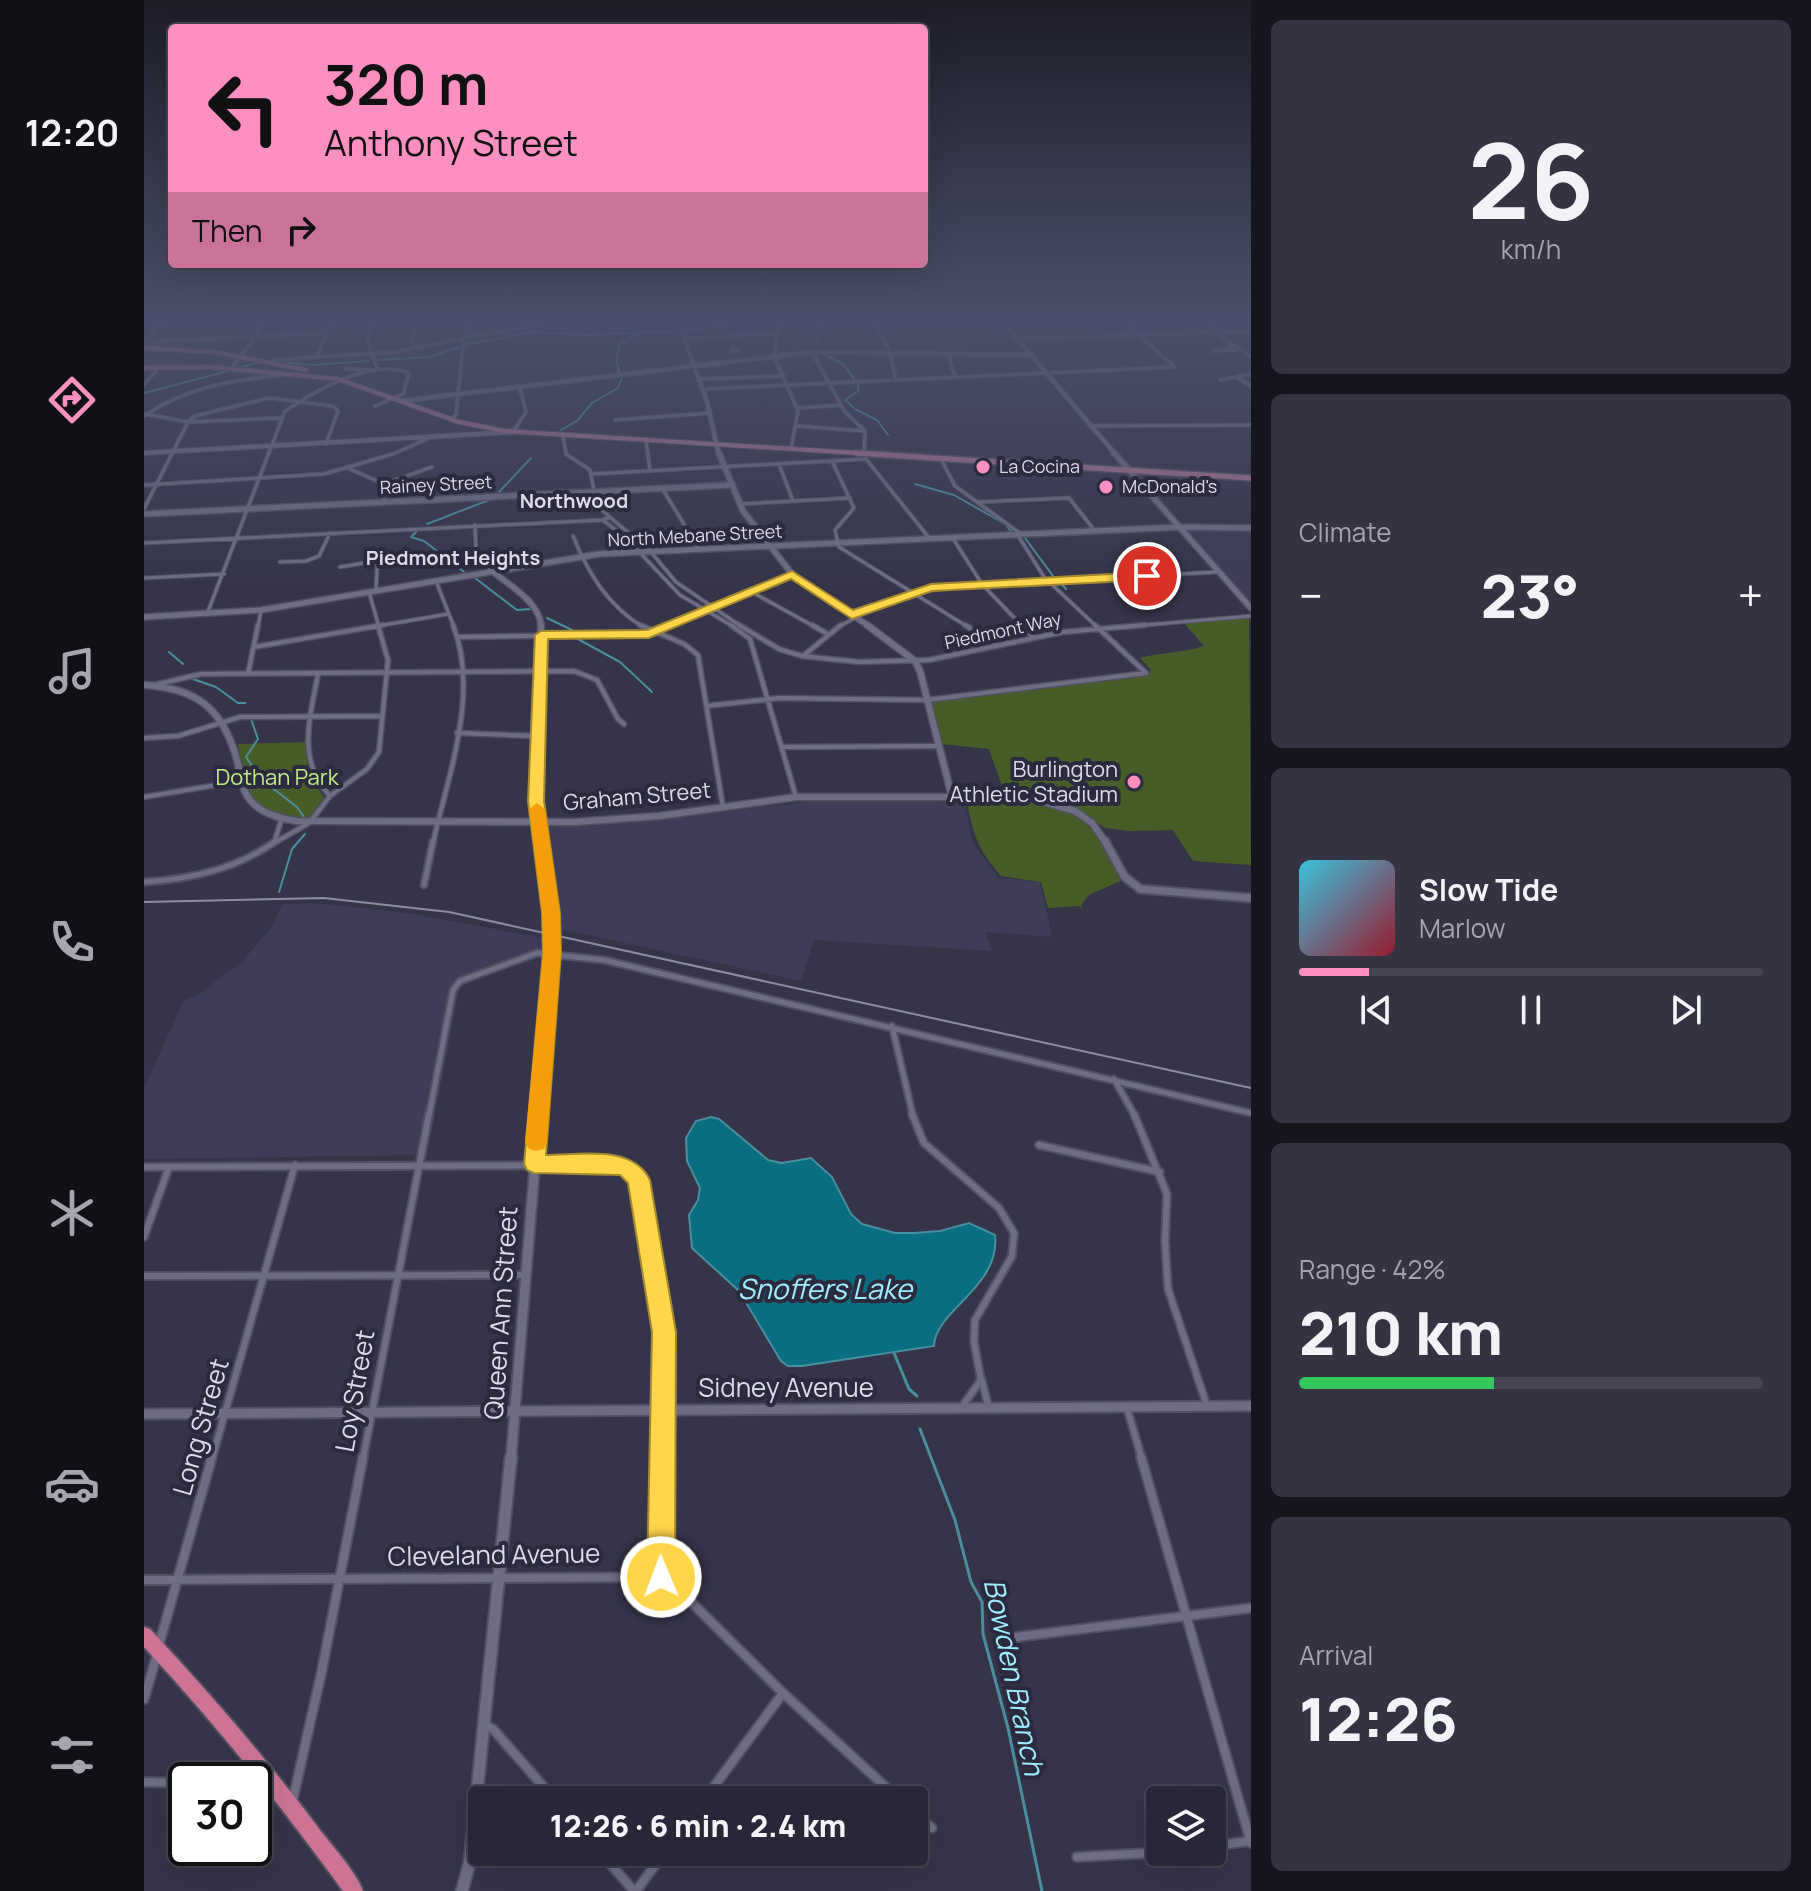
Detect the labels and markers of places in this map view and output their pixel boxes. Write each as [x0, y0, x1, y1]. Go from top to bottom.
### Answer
place label: La Cocina [999, 454, 1080, 478]
marker: La Cocina [974, 458, 992, 476]
place label: McDonald's [1122, 474, 1217, 498]
marker: McDonald's [1097, 478, 1115, 496]
pin [1113, 542, 1181, 610]
place label: Burlington Athletic Stadium [950, 754, 1118, 809]
marker: Burlington Athletic Stadium [1125, 773, 1143, 791]

